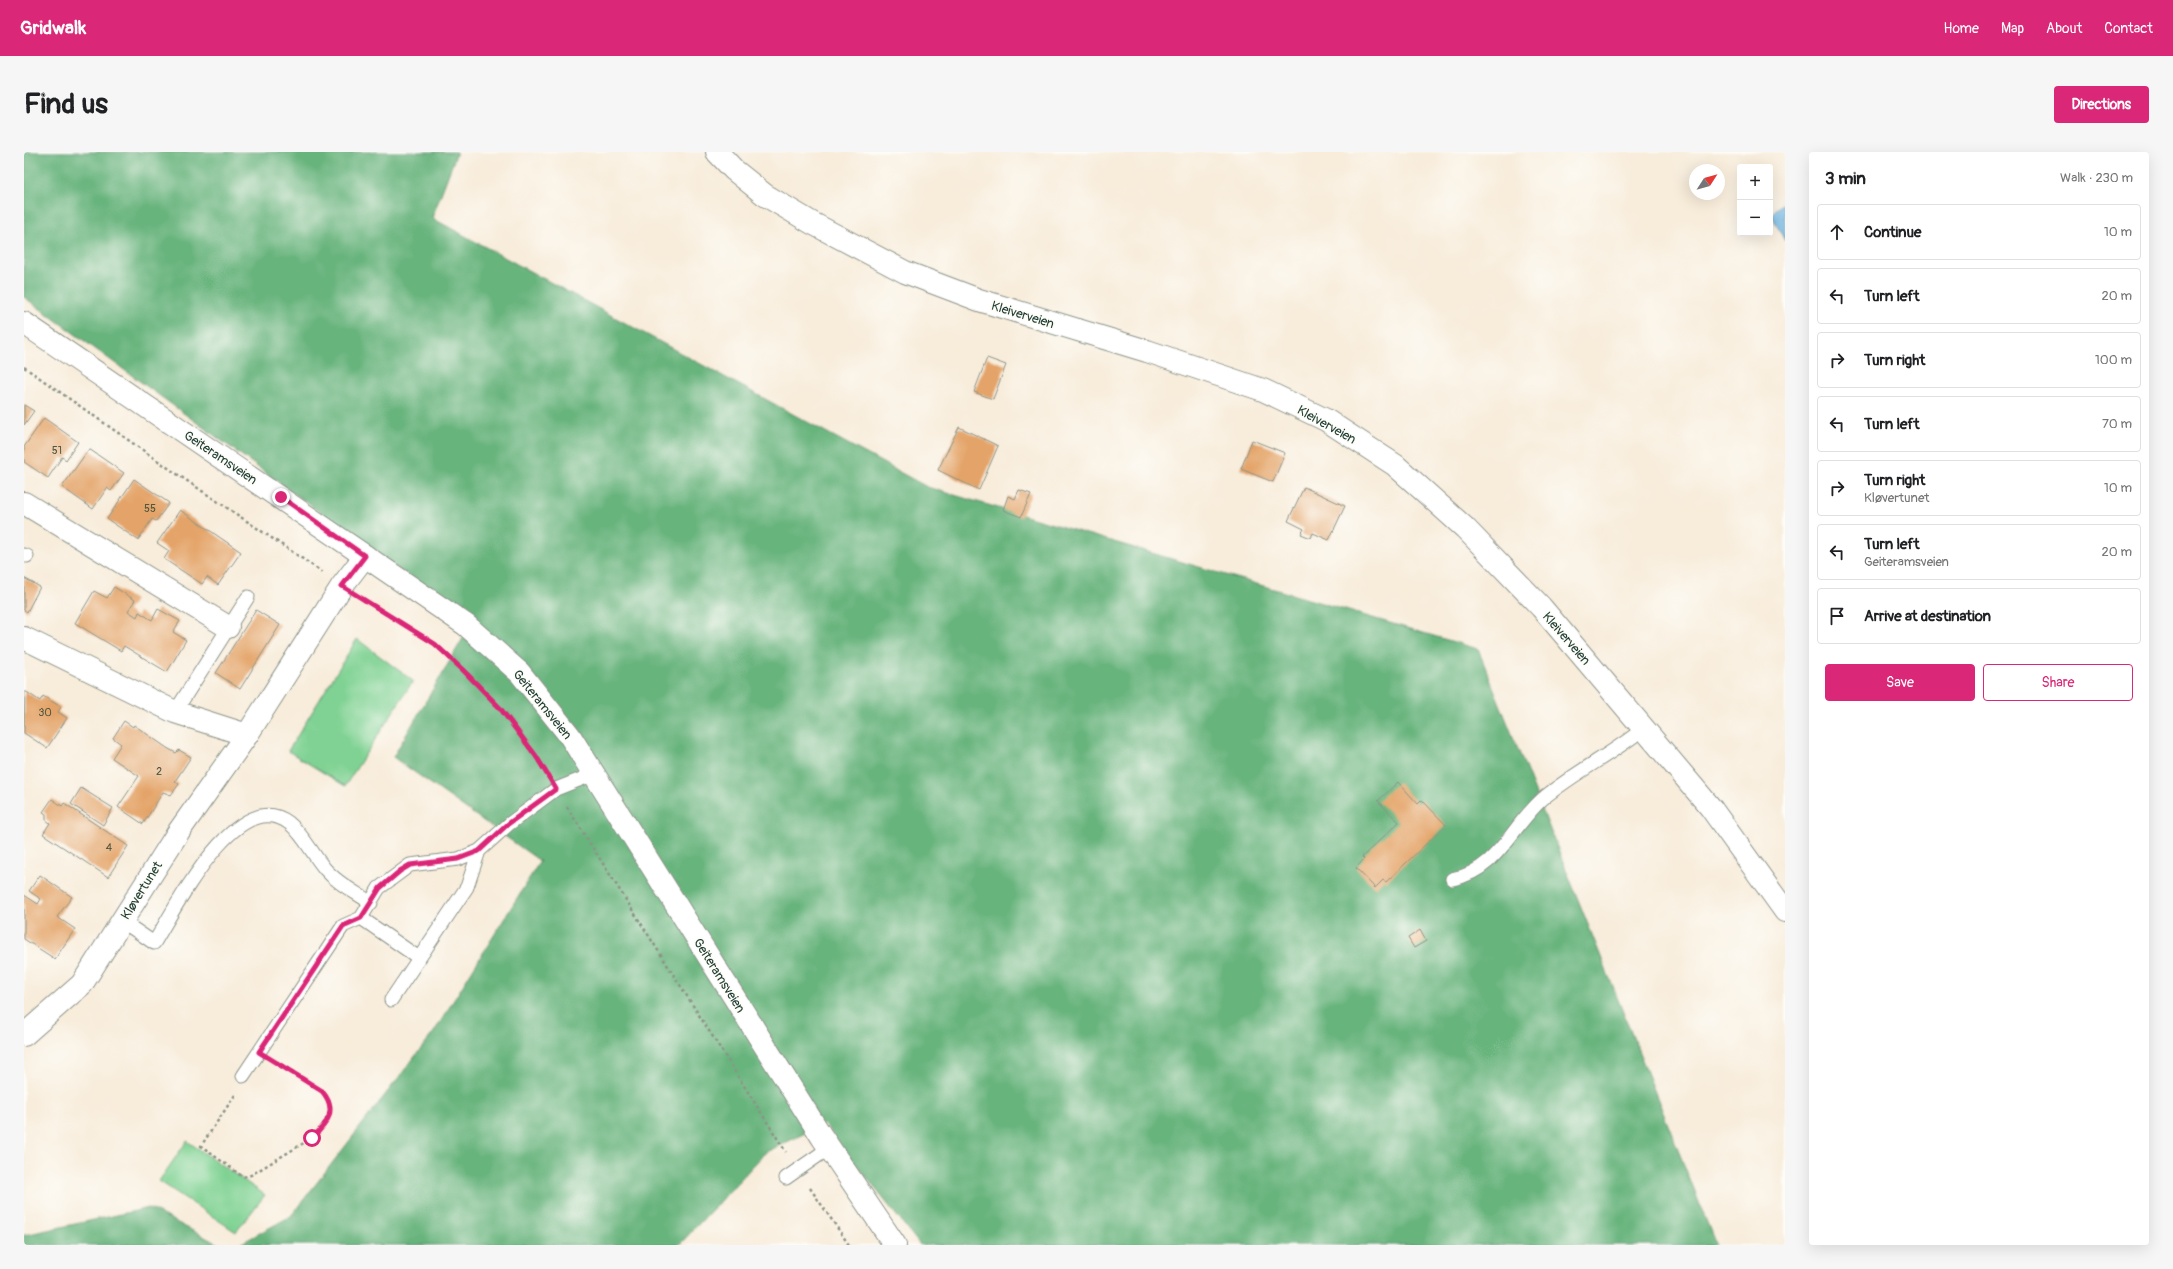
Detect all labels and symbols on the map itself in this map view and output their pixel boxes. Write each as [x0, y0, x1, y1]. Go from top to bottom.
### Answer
north arrow [1689, 164, 1725, 200]
street label: Kleiverveien [989, 298, 1056, 332]
street label: Kleiverveien [1294, 402, 1359, 448]
street label: Geiteramsveien [181, 427, 260, 488]
house number: 51 [52, 444, 62, 457]
route end [272, 488, 290, 506]
house number: 55 [144, 502, 156, 515]
street label: Kleiverveien [1539, 609, 1594, 668]
street label: Geiteramsveien [509, 667, 575, 743]
house number: 30 [38, 706, 52, 719]
house number: 2 [156, 765, 162, 778]
house number: 4 [106, 841, 113, 854]
street label: Kløvertunet [118, 858, 166, 923]
street label: Geiteramsveien [690, 935, 748, 1016]
route start [303, 1129, 321, 1147]

